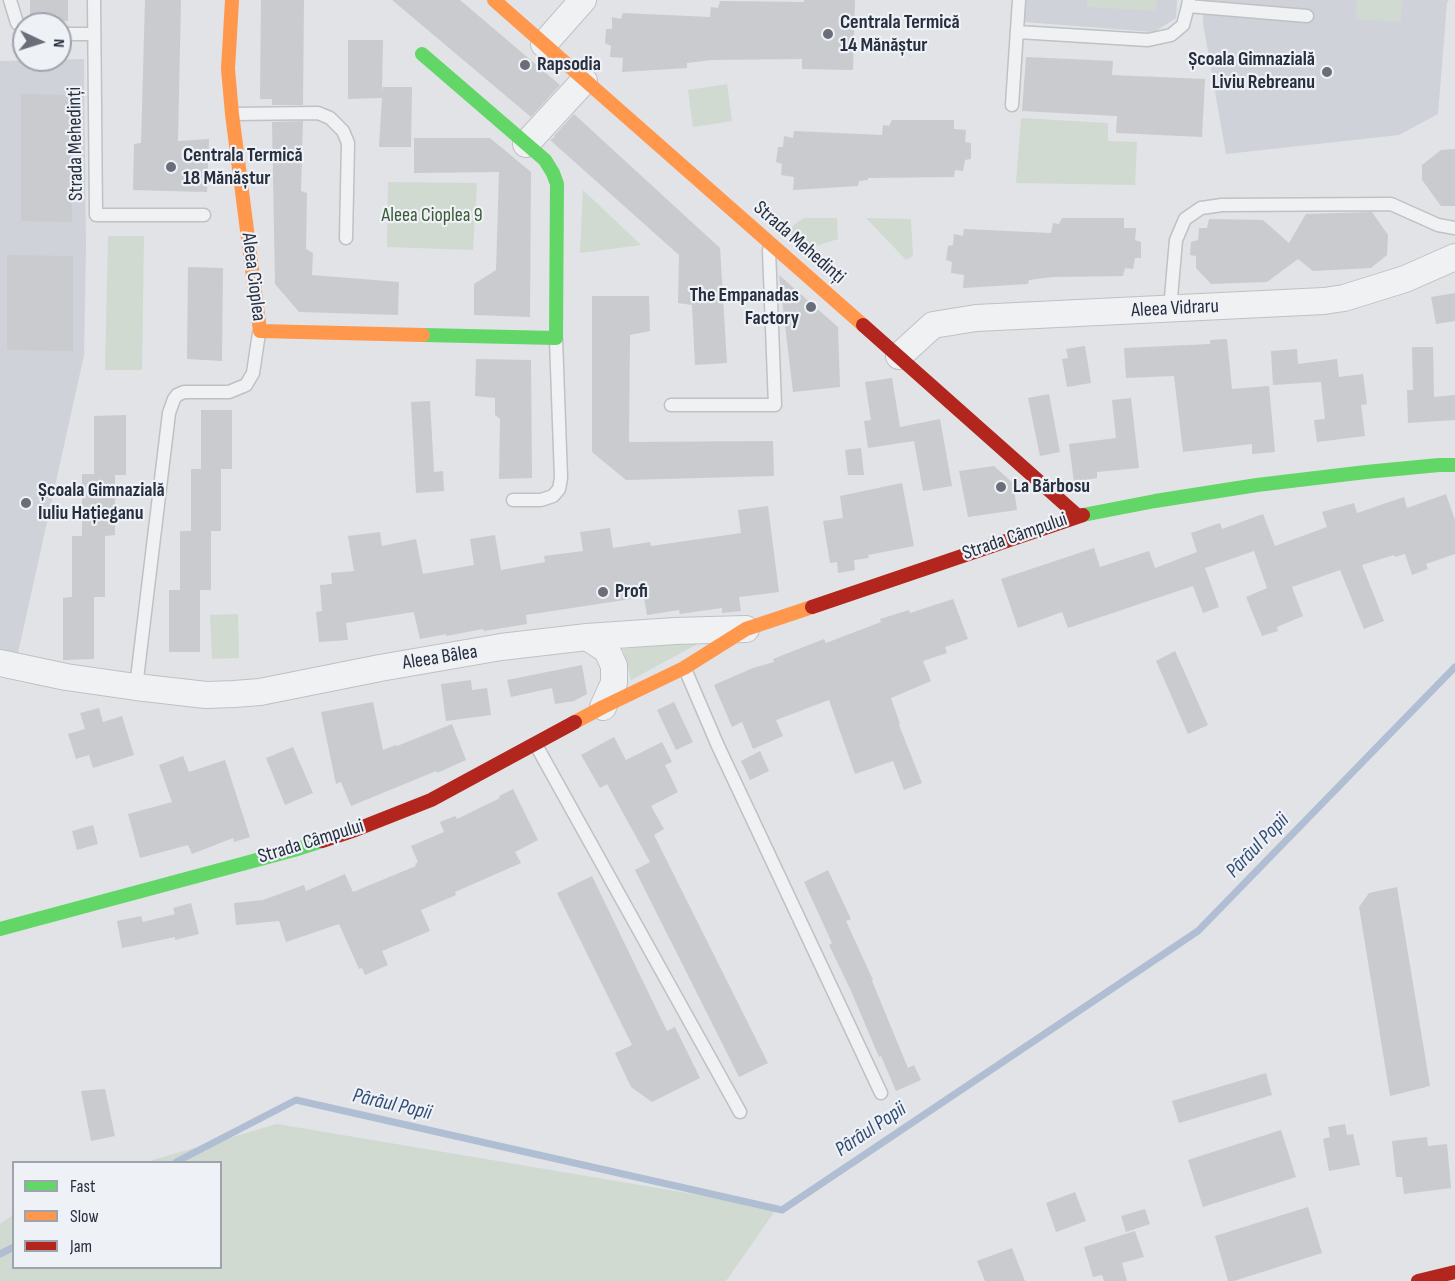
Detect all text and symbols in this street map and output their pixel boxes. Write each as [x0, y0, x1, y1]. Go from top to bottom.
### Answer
place label: Centrala Termică 14 Mănăștur [840, 11, 960, 58]
north arrow [12, 12, 72, 72]
marker: Centrala Termică 14 Mănăștur [821, 27, 835, 41]
text: N [49, 38, 68, 48]
place label: Școala Gimnazială Liviu Rebreanu [1188, 48, 1315, 95]
place label: Rapsodia [537, 53, 601, 77]
marker: Rapsodia [518, 58, 532, 72]
marker: Școala Gimnazială Liviu Rebreanu [1320, 65, 1334, 79]
street label: Strada Mehedinți [63, 87, 89, 201]
place label: Centrala Termică 18 Mănăștur [183, 144, 303, 191]
marker: Centrala Termică 18 Mănăștur [164, 160, 178, 174]
street label: Strada Mehedinți [748, 197, 850, 289]
park label: Aleea Cioplea 9 [382, 204, 482, 228]
street label: Aleea Cioplea [236, 231, 270, 323]
place label: The Empanadas Factory [689, 284, 799, 331]
street label: Aleea Vidraru [1131, 295, 1219, 323]
marker: The Empanadas Factory [804, 300, 818, 314]
place label: La Bărbosu [1013, 475, 1090, 499]
place label: Școala Gimnazială Iuliu Hațieganu [38, 479, 165, 526]
marker: La Bărbosu [994, 480, 1008, 494]
marker: Școala Gimnazială Iuliu Hațieganu [19, 496, 33, 510]
street label: Strada Câmpului [959, 508, 1071, 566]
place label: Profi [615, 580, 648, 604]
marker: Profi [596, 585, 610, 599]
street label: Aleea Bâlea [401, 640, 479, 676]
water label: Pârâul Popii [1221, 808, 1295, 884]
street label: Strada Câmpului [255, 815, 367, 869]
water label: Pârâul Popii [350, 1084, 434, 1126]
water label: Pârâul Popii [831, 1097, 911, 1163]
legend [12, 1161, 222, 1269]
text: Fast [70, 1176, 95, 1197]
text: Slow [70, 1206, 99, 1227]
text: Jam [70, 1236, 92, 1257]

